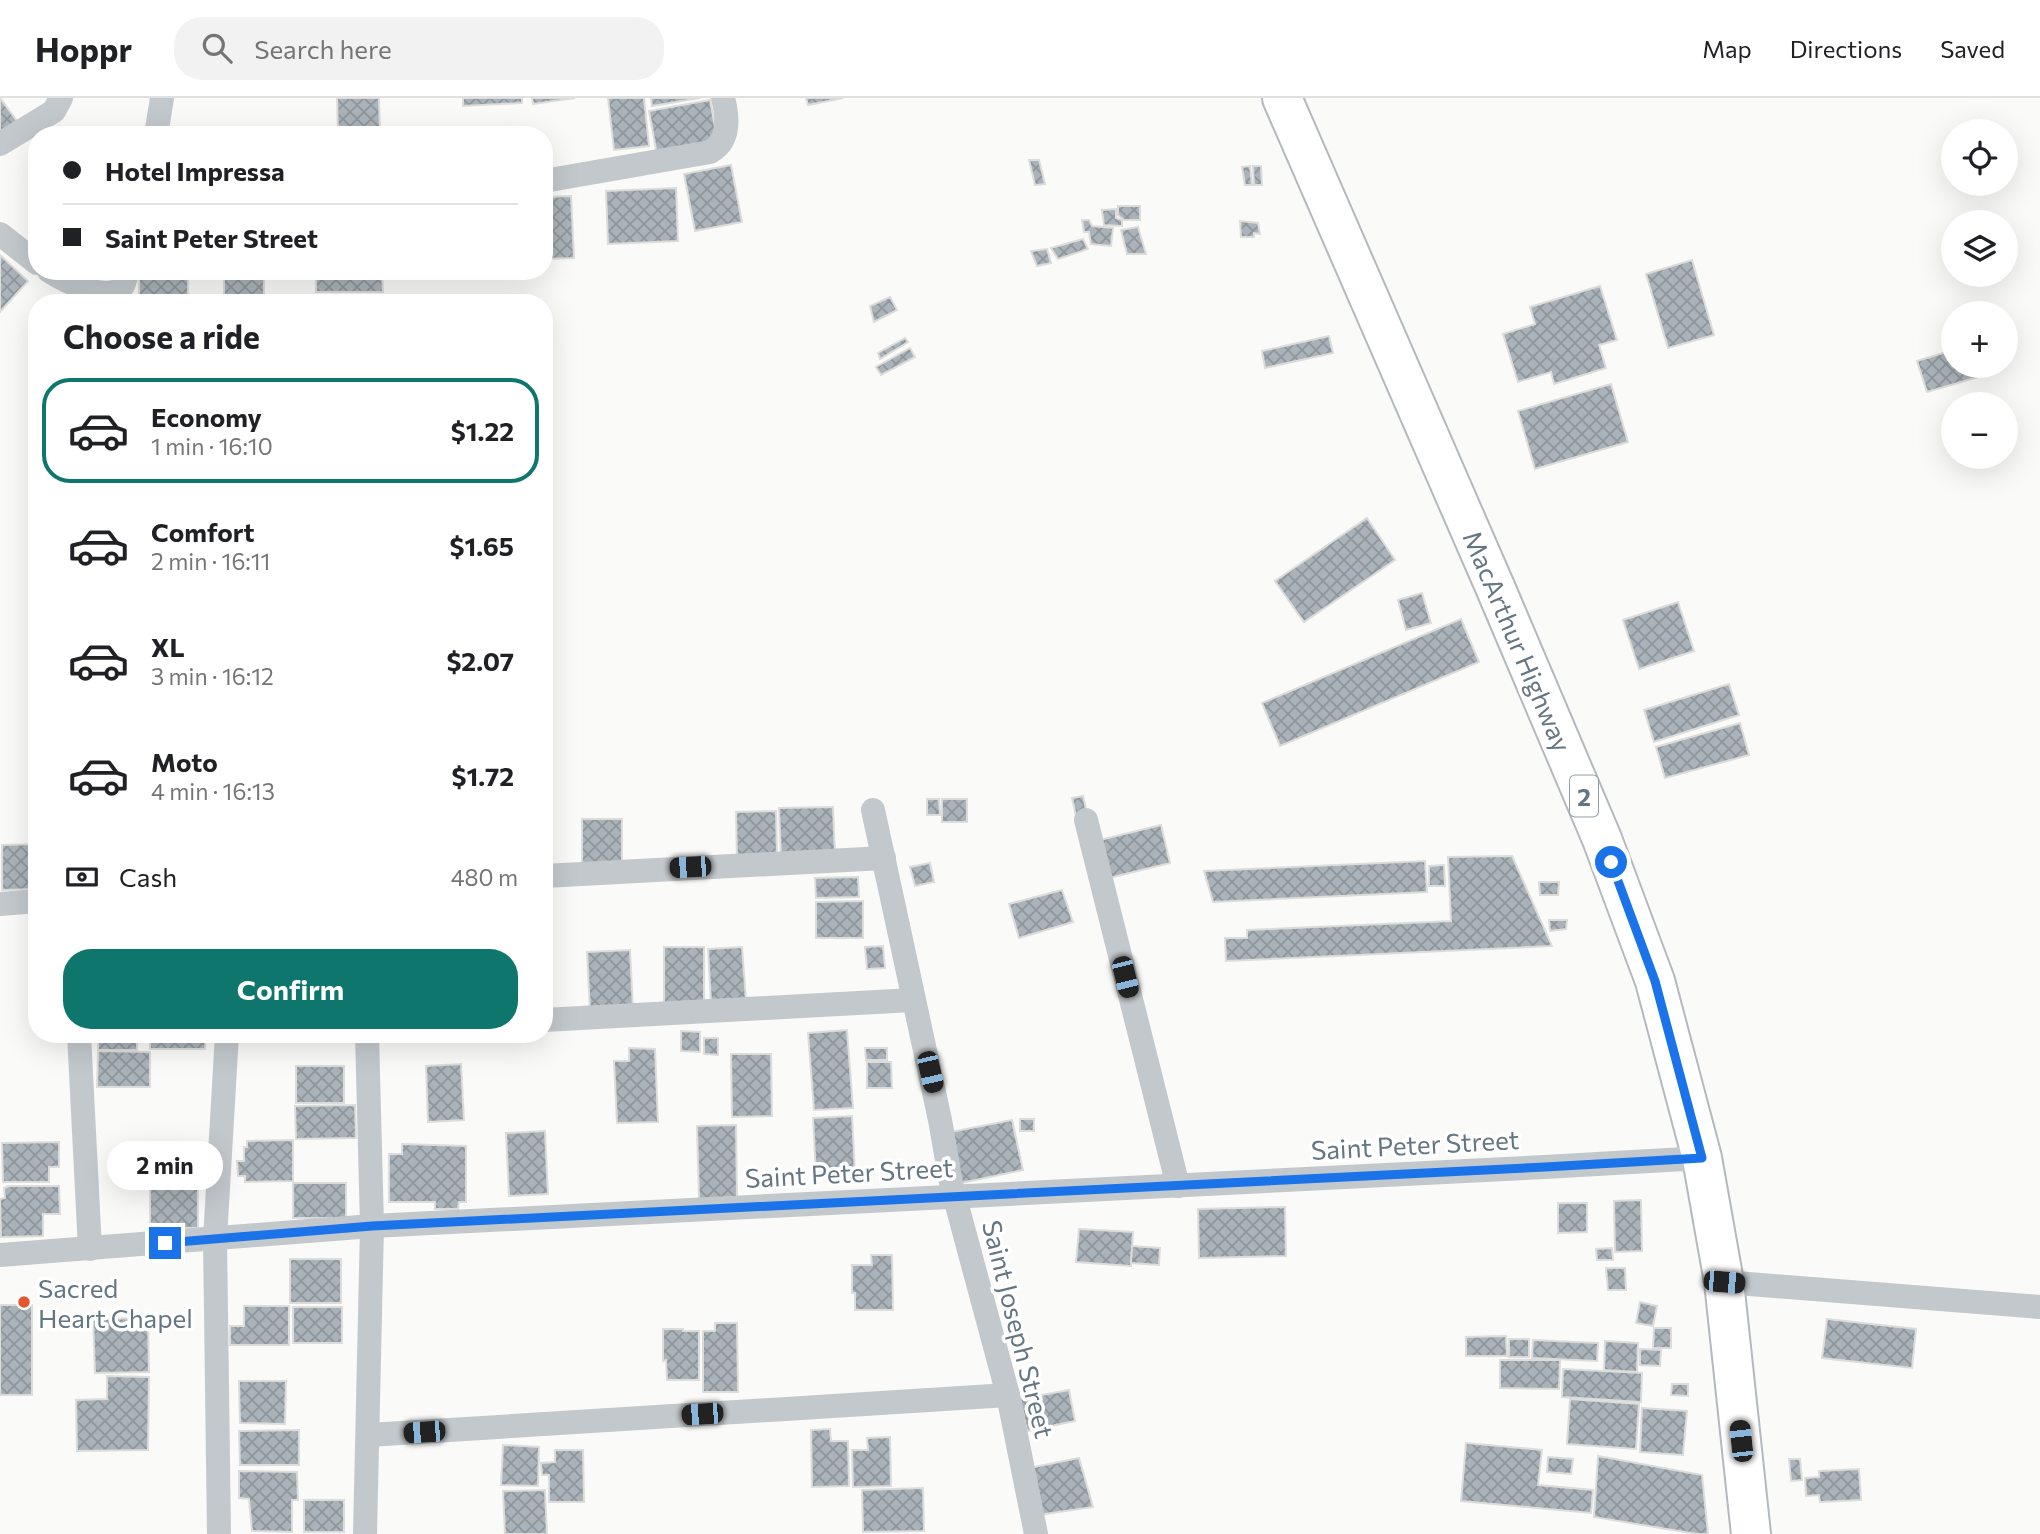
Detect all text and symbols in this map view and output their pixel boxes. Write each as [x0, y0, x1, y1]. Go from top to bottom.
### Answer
search box [174, 17, 664, 80]
text: Hoppr [35, 28, 132, 69]
icon: search [198, 29, 236, 67]
text: Search here [254, 33, 392, 64]
text: Map [1702, 34, 1752, 63]
text: Directions [1790, 34, 1902, 63]
text: Saved [1940, 34, 2005, 63]
map controls [1941, 119, 2018, 469]
button: locate [1941, 119, 2018, 196]
text: Hotel Impressa [105, 155, 285, 186]
button: layers [1941, 210, 2018, 287]
text: Saint Peter Street [105, 222, 318, 253]
button: + [1941, 301, 2018, 378]
text: Choose a ride [63, 316, 260, 356]
button: − [1941, 392, 2018, 469]
icon: car [67, 399, 130, 462]
text: Economy [151, 401, 262, 432]
text: $1.22 [451, 415, 514, 446]
text: 1 min · 16:10 [151, 432, 273, 460]
icon: car [67, 514, 130, 577]
text: Comfort [151, 516, 254, 547]
street label: MacArthur Highway [1457, 526, 1579, 756]
text: $1.65 [450, 530, 514, 561]
text: 2 min · 16:11 [151, 547, 270, 575]
icon: car [67, 629, 130, 692]
text: XL [151, 631, 185, 662]
text: $2.07 [446, 645, 514, 676]
text: 3 min · 16:12 [151, 662, 274, 690]
icon: car [67, 744, 130, 807]
text: Moto [151, 746, 218, 777]
text: $1.72 [452, 760, 514, 791]
road number: 2 [1570, 776, 1598, 816]
text: 4 min · 16:13 [151, 777, 275, 805]
route start [1595, 846, 1627, 878]
car [669, 855, 712, 879]
icon: cash [63, 858, 101, 896]
text: Cash [119, 861, 177, 892]
text: 480 m [451, 863, 518, 891]
button: Confirm [63, 949, 518, 1029]
car [1110, 954, 1141, 1000]
car [916, 1049, 945, 1095]
street label: Saint Peter Street [1310, 1123, 1520, 1165]
callout: 2 min [107, 1142, 223, 1190]
text: 2 min [136, 1151, 194, 1179]
street label: Saint Peter Street [744, 1151, 954, 1193]
street label: Saint Joseph Street [977, 1217, 1061, 1441]
route end [149, 1227, 181, 1259]
car [1703, 1270, 1746, 1294]
place label: Sacred Heart Chapel [38, 1272, 193, 1333]
marker: Sacred Heart Chapel [16, 1294, 32, 1310]
car [681, 1402, 724, 1426]
car [1729, 1419, 1754, 1463]
car [403, 1420, 446, 1444]

